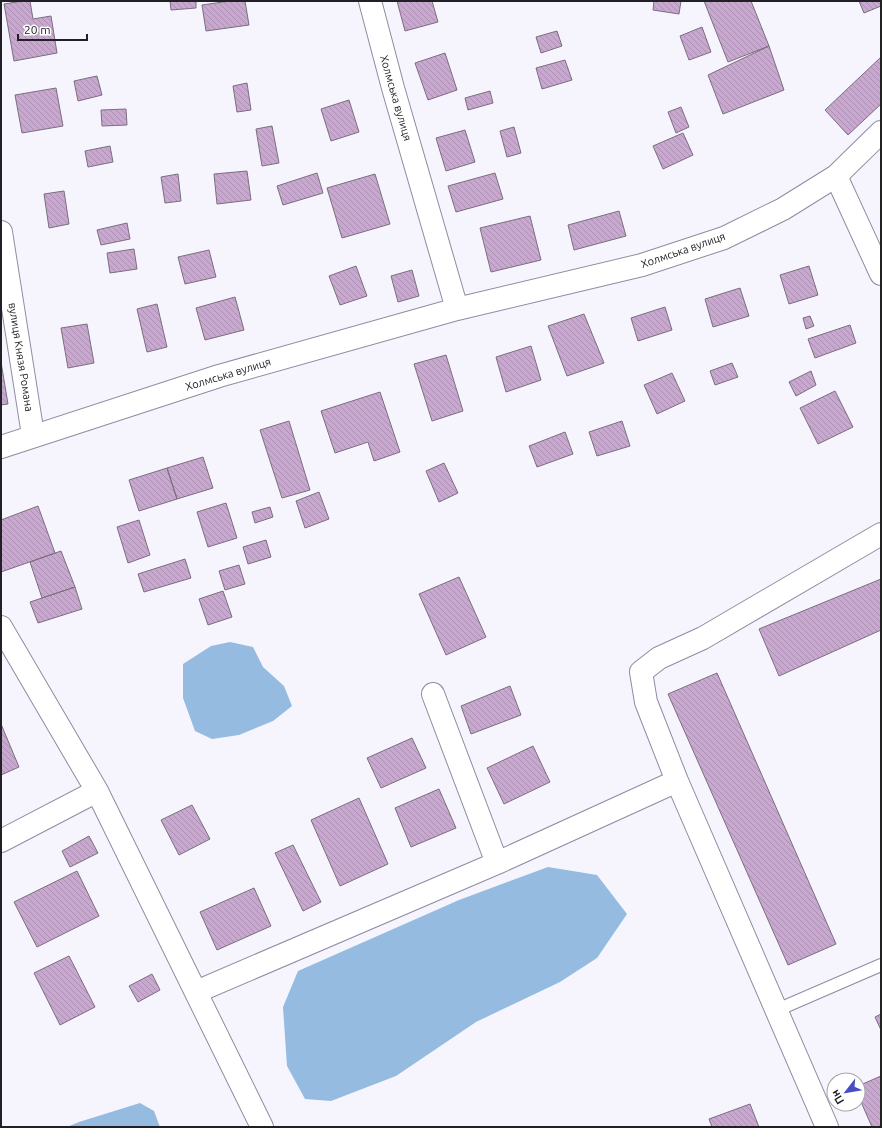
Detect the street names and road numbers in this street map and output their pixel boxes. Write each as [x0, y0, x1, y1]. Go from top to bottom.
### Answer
street label: Холмська вулиця [378, 54, 414, 142]
street label: Холмська вулиця [639, 230, 727, 270]
street label: вулиця Князя Романа [6, 302, 36, 412]
street label: Холмська вулиця [184, 355, 272, 393]

